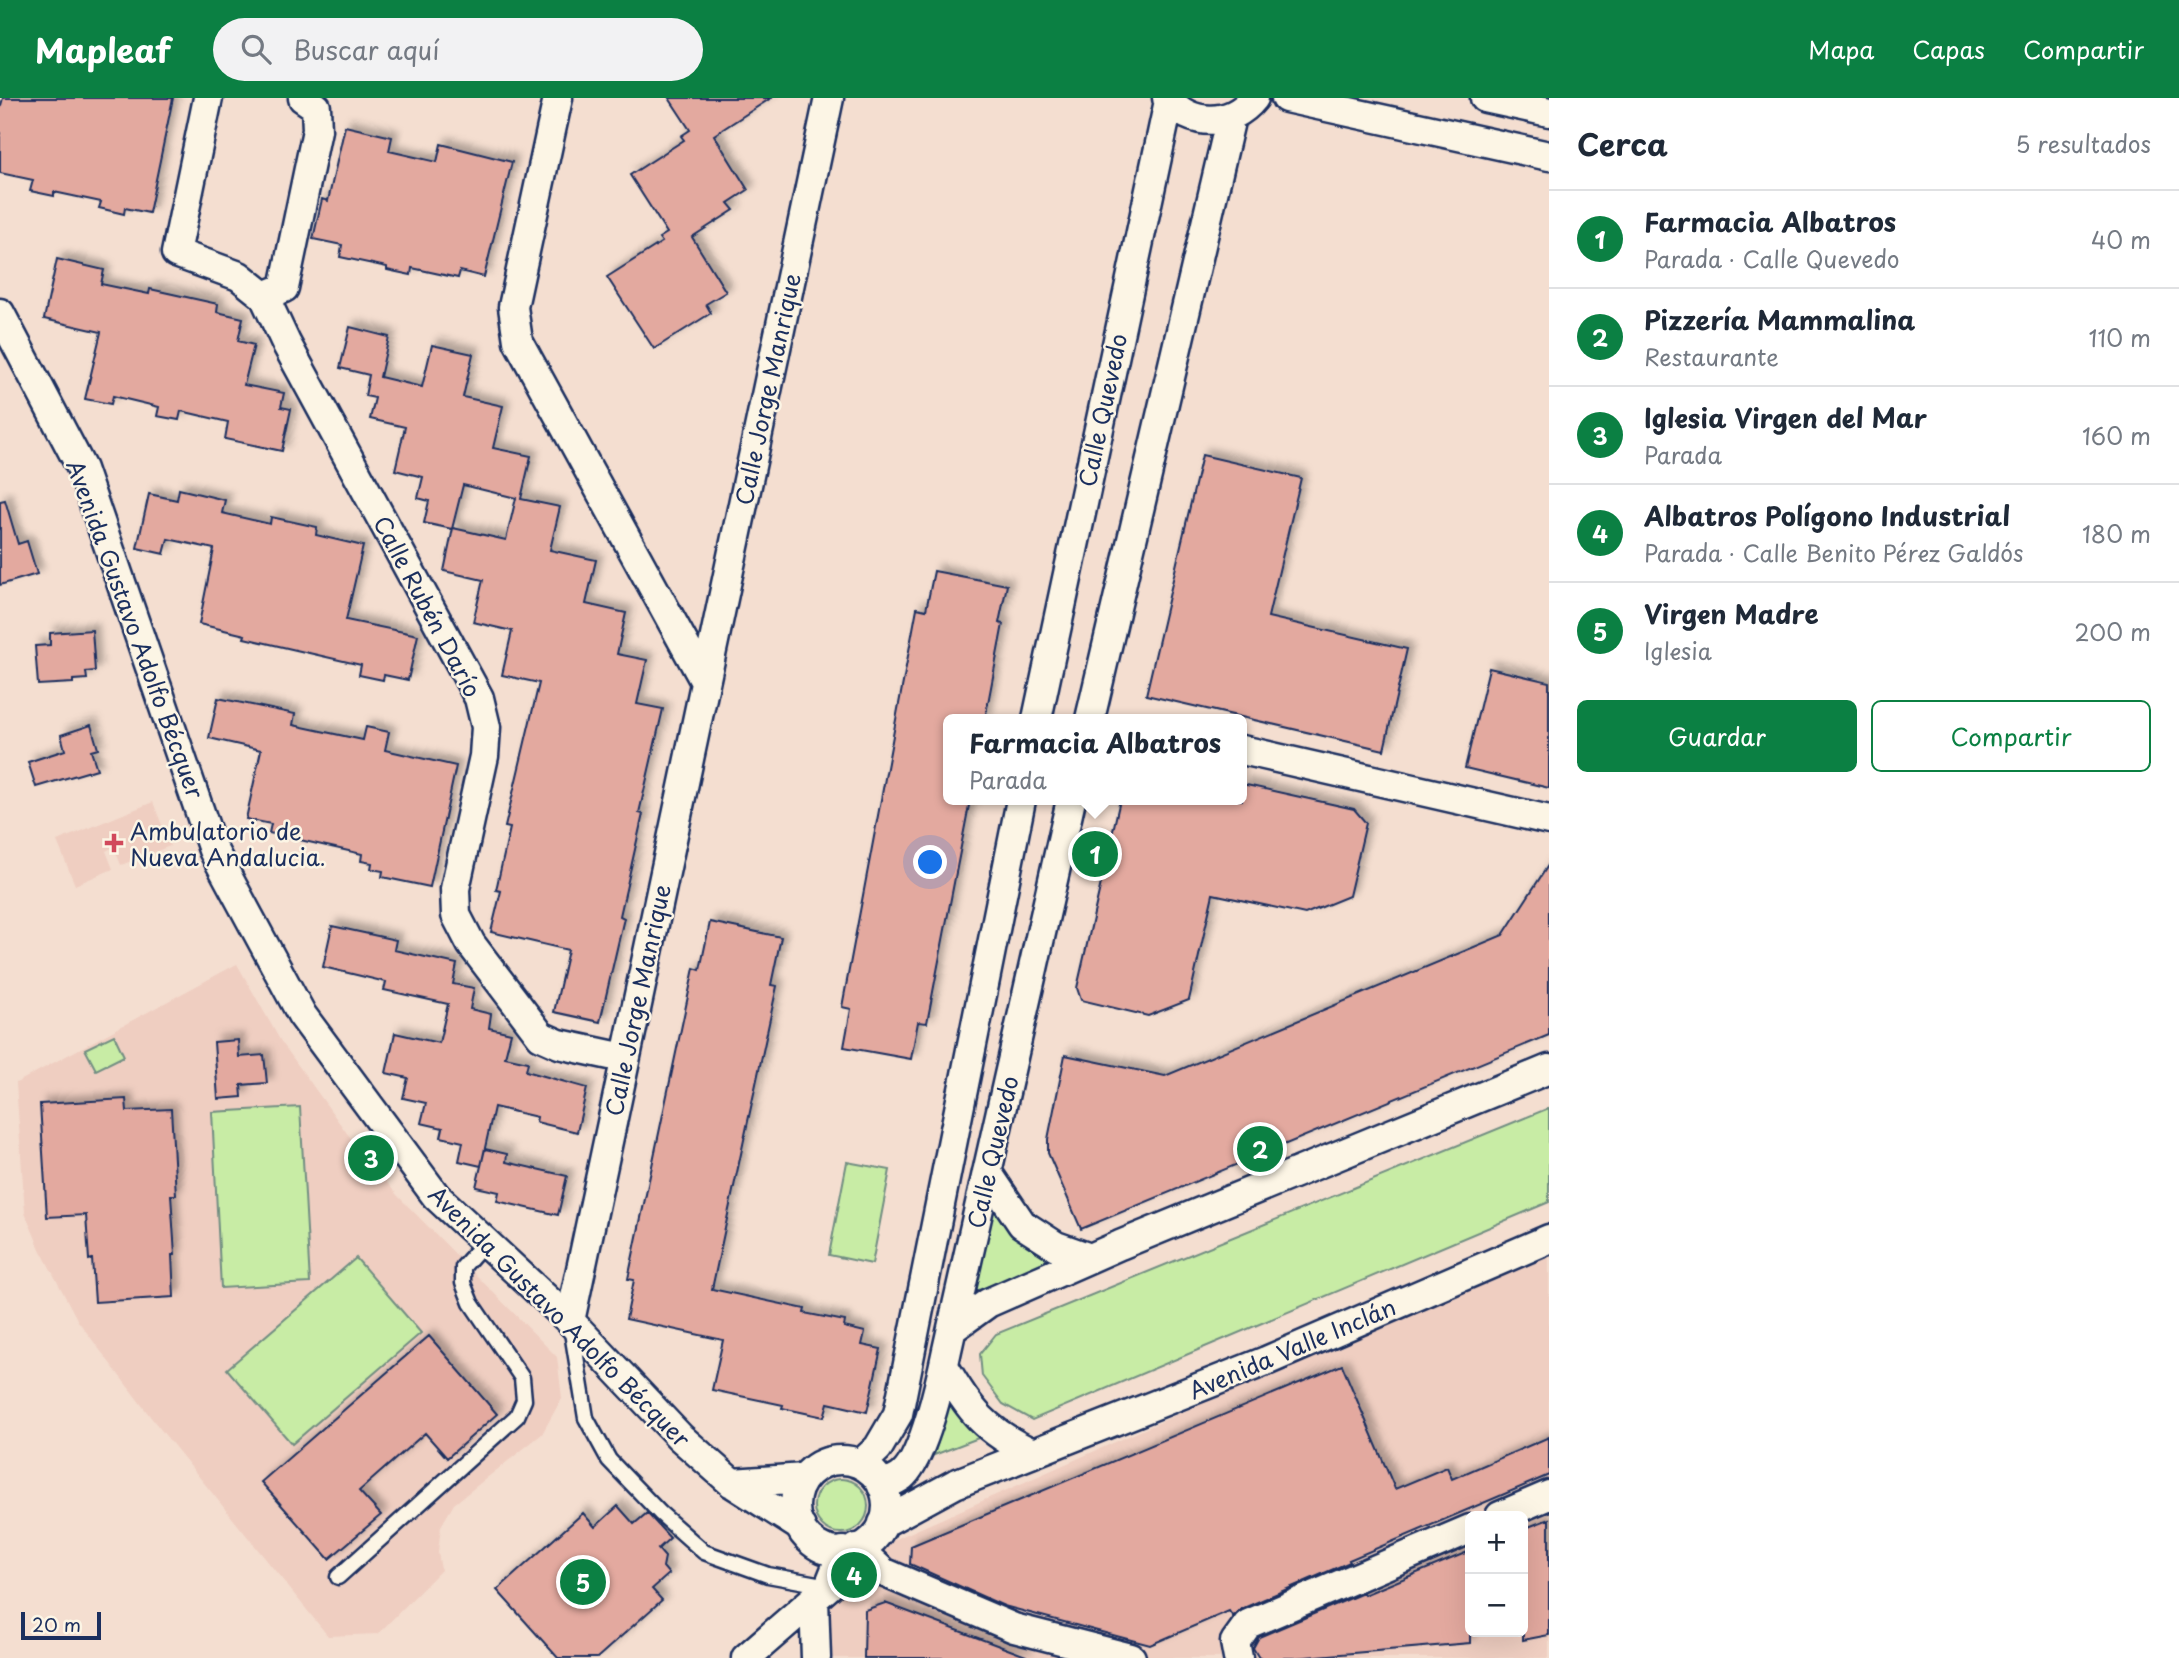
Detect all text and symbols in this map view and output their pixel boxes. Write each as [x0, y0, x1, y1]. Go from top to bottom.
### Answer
search box [213, 18, 703, 81]
text: Mapleaf [35, 24, 171, 74]
icon: search [237, 30, 275, 68]
text: Buscar aquí [293, 30, 440, 69]
text: Mapa [1808, 31, 1874, 67]
text: Capas [1912, 31, 1985, 67]
text: Compartir [2023, 31, 2144, 67]
text: Cerca [1577, 121, 1668, 166]
text: 5 resultados [2015, 126, 2151, 161]
text: Farmacia Albatros [1644, 202, 1896, 241]
text: 1 [1595, 222, 1606, 257]
text: 40 m [2091, 222, 2151, 257]
text: Parada · Calle Quevedo [1644, 241, 1899, 276]
street label: Calle Jorge Manrique [725, 270, 809, 508]
text: Pizzería Mammalina [1644, 300, 1915, 339]
text: 2 [1592, 320, 1608, 355]
text: 110 m [2089, 320, 2151, 355]
street label: Calle Quevedo [1069, 330, 1135, 490]
text: Restaurante [1644, 339, 1779, 374]
text: Iglesia Virgen del Mar [1644, 398, 1927, 437]
text: 3 [1592, 418, 1608, 453]
text: 160 m [2082, 418, 2151, 453]
text: Parada [1644, 437, 1722, 472]
street label: Avenida Gustavo Adolfo Bécquer [58, 455, 214, 803]
text: Albatros Polígono Industrial [1644, 496, 2010, 535]
street label: Calle Rubén Darío [365, 509, 491, 703]
text: 4 [1592, 516, 1608, 551]
text: 180 m [2082, 516, 2151, 551]
text: Parada · Calle Benito Pérez Galdós [1644, 535, 2024, 570]
text: Virgen Madre [1644, 594, 1819, 633]
text: 5 [1593, 614, 1607, 649]
text: 200 m [2074, 614, 2151, 649]
text: Iglesia [1644, 633, 1712, 668]
button: Guardar [1577, 700, 1857, 772]
button: Compartir [1871, 700, 2151, 772]
popup [943, 714, 1247, 805]
text: Farmacia Albatros [969, 723, 1221, 762]
text: Parada [969, 762, 1047, 797]
place label: Ambulatorio de Nueva Andalucia. [130, 813, 326, 874]
pin: 1 [1072, 828, 1118, 880]
marker: Ambulatorio de Nueva Andalucia. [104, 833, 124, 853]
your location [913, 845, 947, 879]
street label: Calle Jorge Manrique [595, 881, 679, 1119]
street label: Calle Quevedo [957, 1072, 1027, 1232]
pin: 2 [1237, 1123, 1283, 1175]
pin: 3 [348, 1132, 394, 1184]
street label: Avenida Gustavo Adolfo Bécquer [421, 1177, 699, 1455]
street label: Avenida Valle Inclán [1183, 1289, 1401, 1407]
map controls [1465, 1511, 1528, 1637]
button: + [1465, 1511, 1528, 1574]
pin: 4 [831, 1549, 877, 1601]
pin: 5 [560, 1556, 606, 1608]
button: − [1465, 1574, 1528, 1637]
scale bar [21, 1609, 102, 1641]
text: 20 m [32, 1610, 81, 1638]

